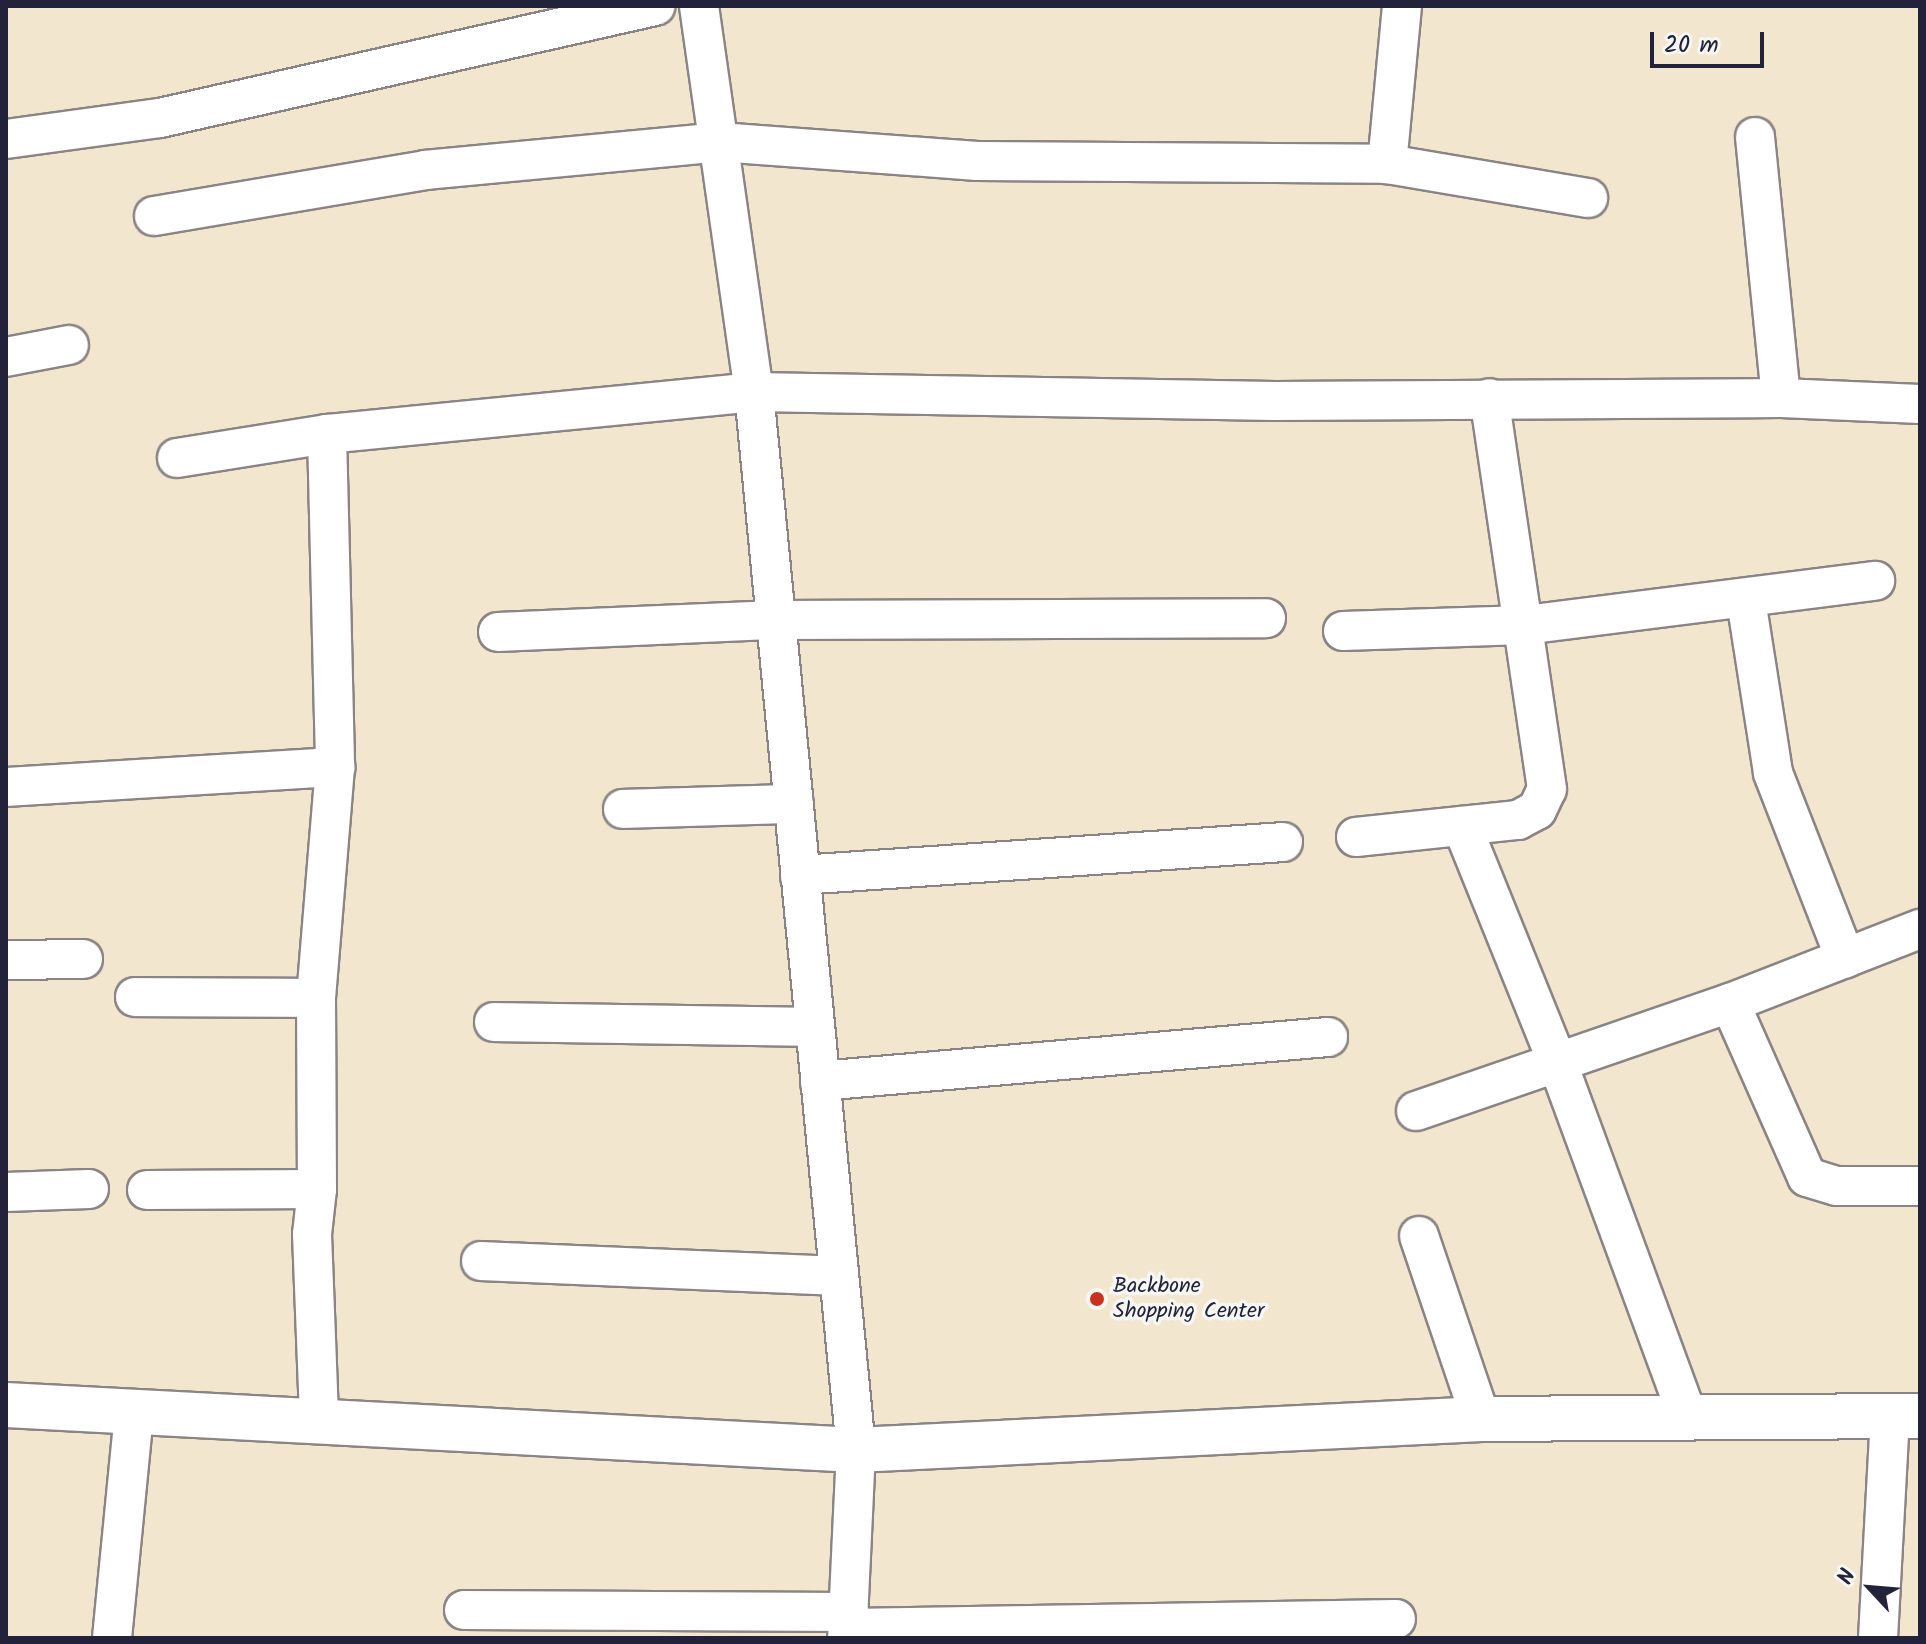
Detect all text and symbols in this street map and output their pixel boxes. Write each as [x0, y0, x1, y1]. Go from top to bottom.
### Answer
scale bar [1654, 16, 1768, 66]
text: 20 m [1664, 26, 1719, 65]
place label: Backbone Shopping Center [1113, 1273, 1264, 1324]
marker: Backbone Shopping Center [1088, 1290, 1106, 1308]
north arrow [1830, 1548, 1910, 1628]
text: N [1829, 1563, 1867, 1591]

